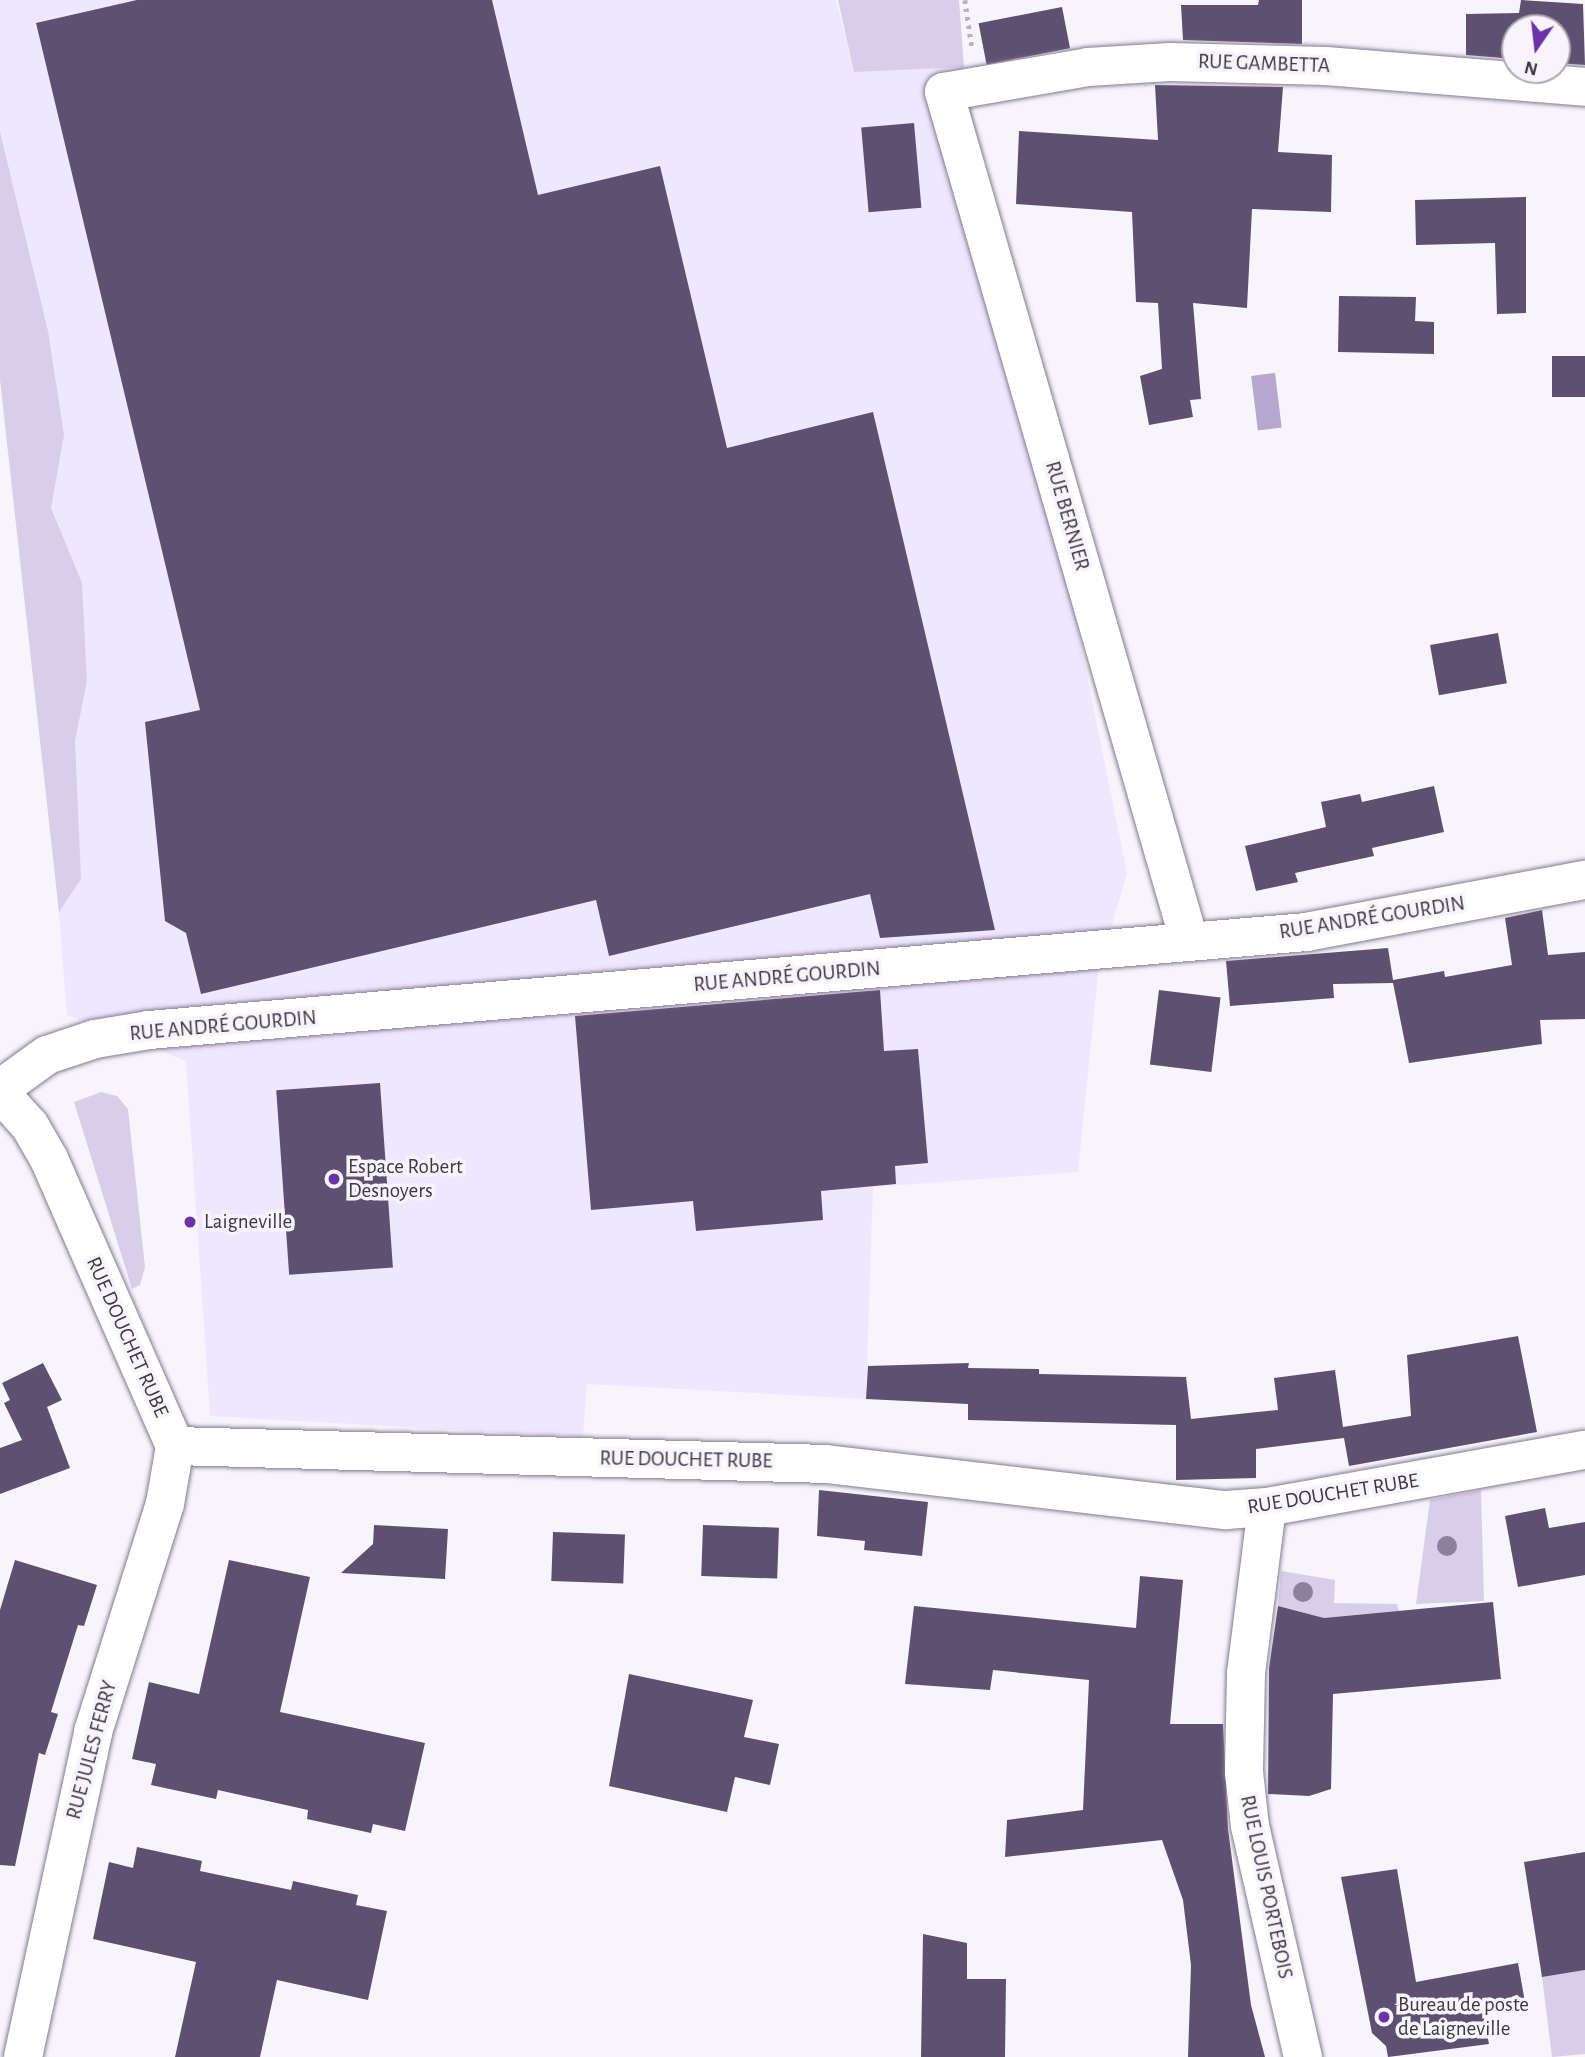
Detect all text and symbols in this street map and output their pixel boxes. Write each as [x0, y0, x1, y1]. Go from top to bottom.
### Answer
north arrow [1501, 14, 1571, 84]
street label: RUE GAMBETTA [1197, 49, 1331, 79]
text: N [1523, 57, 1540, 79]
street label: RUE BERNIER [1039, 458, 1095, 574]
street label: RUE ANDRÉ GOURDIN [1277, 891, 1467, 945]
street label: RUE ANDRÉ GOURDIN [692, 956, 882, 998]
street label: RUE ANDRÉ GOURDIN [128, 1005, 318, 1047]
place label: Espace Robert Desnoyers [348, 1154, 463, 1204]
marker: Espace Robert Desnoyers [326, 1171, 342, 1187]
place label: Laigneville [204, 1209, 292, 1235]
marker: Laigneville [182, 1214, 198, 1230]
street label: RUE DOUCHET RUBE [80, 1253, 174, 1421]
street label: RUE DOUCHET RUBE [599, 1446, 773, 1474]
street label: RUE DOUCHET RUBE [1246, 1468, 1420, 1520]
street label: RUE JULES FERRY [61, 1678, 123, 1822]
street label: RUE LOUIS PORTEBOIS [1234, 1793, 1298, 1981]
place label: Bureau de poste de Laigneville [1398, 1992, 1529, 2042]
marker: Bureau de poste de Laigneville [1376, 2009, 1392, 2025]

